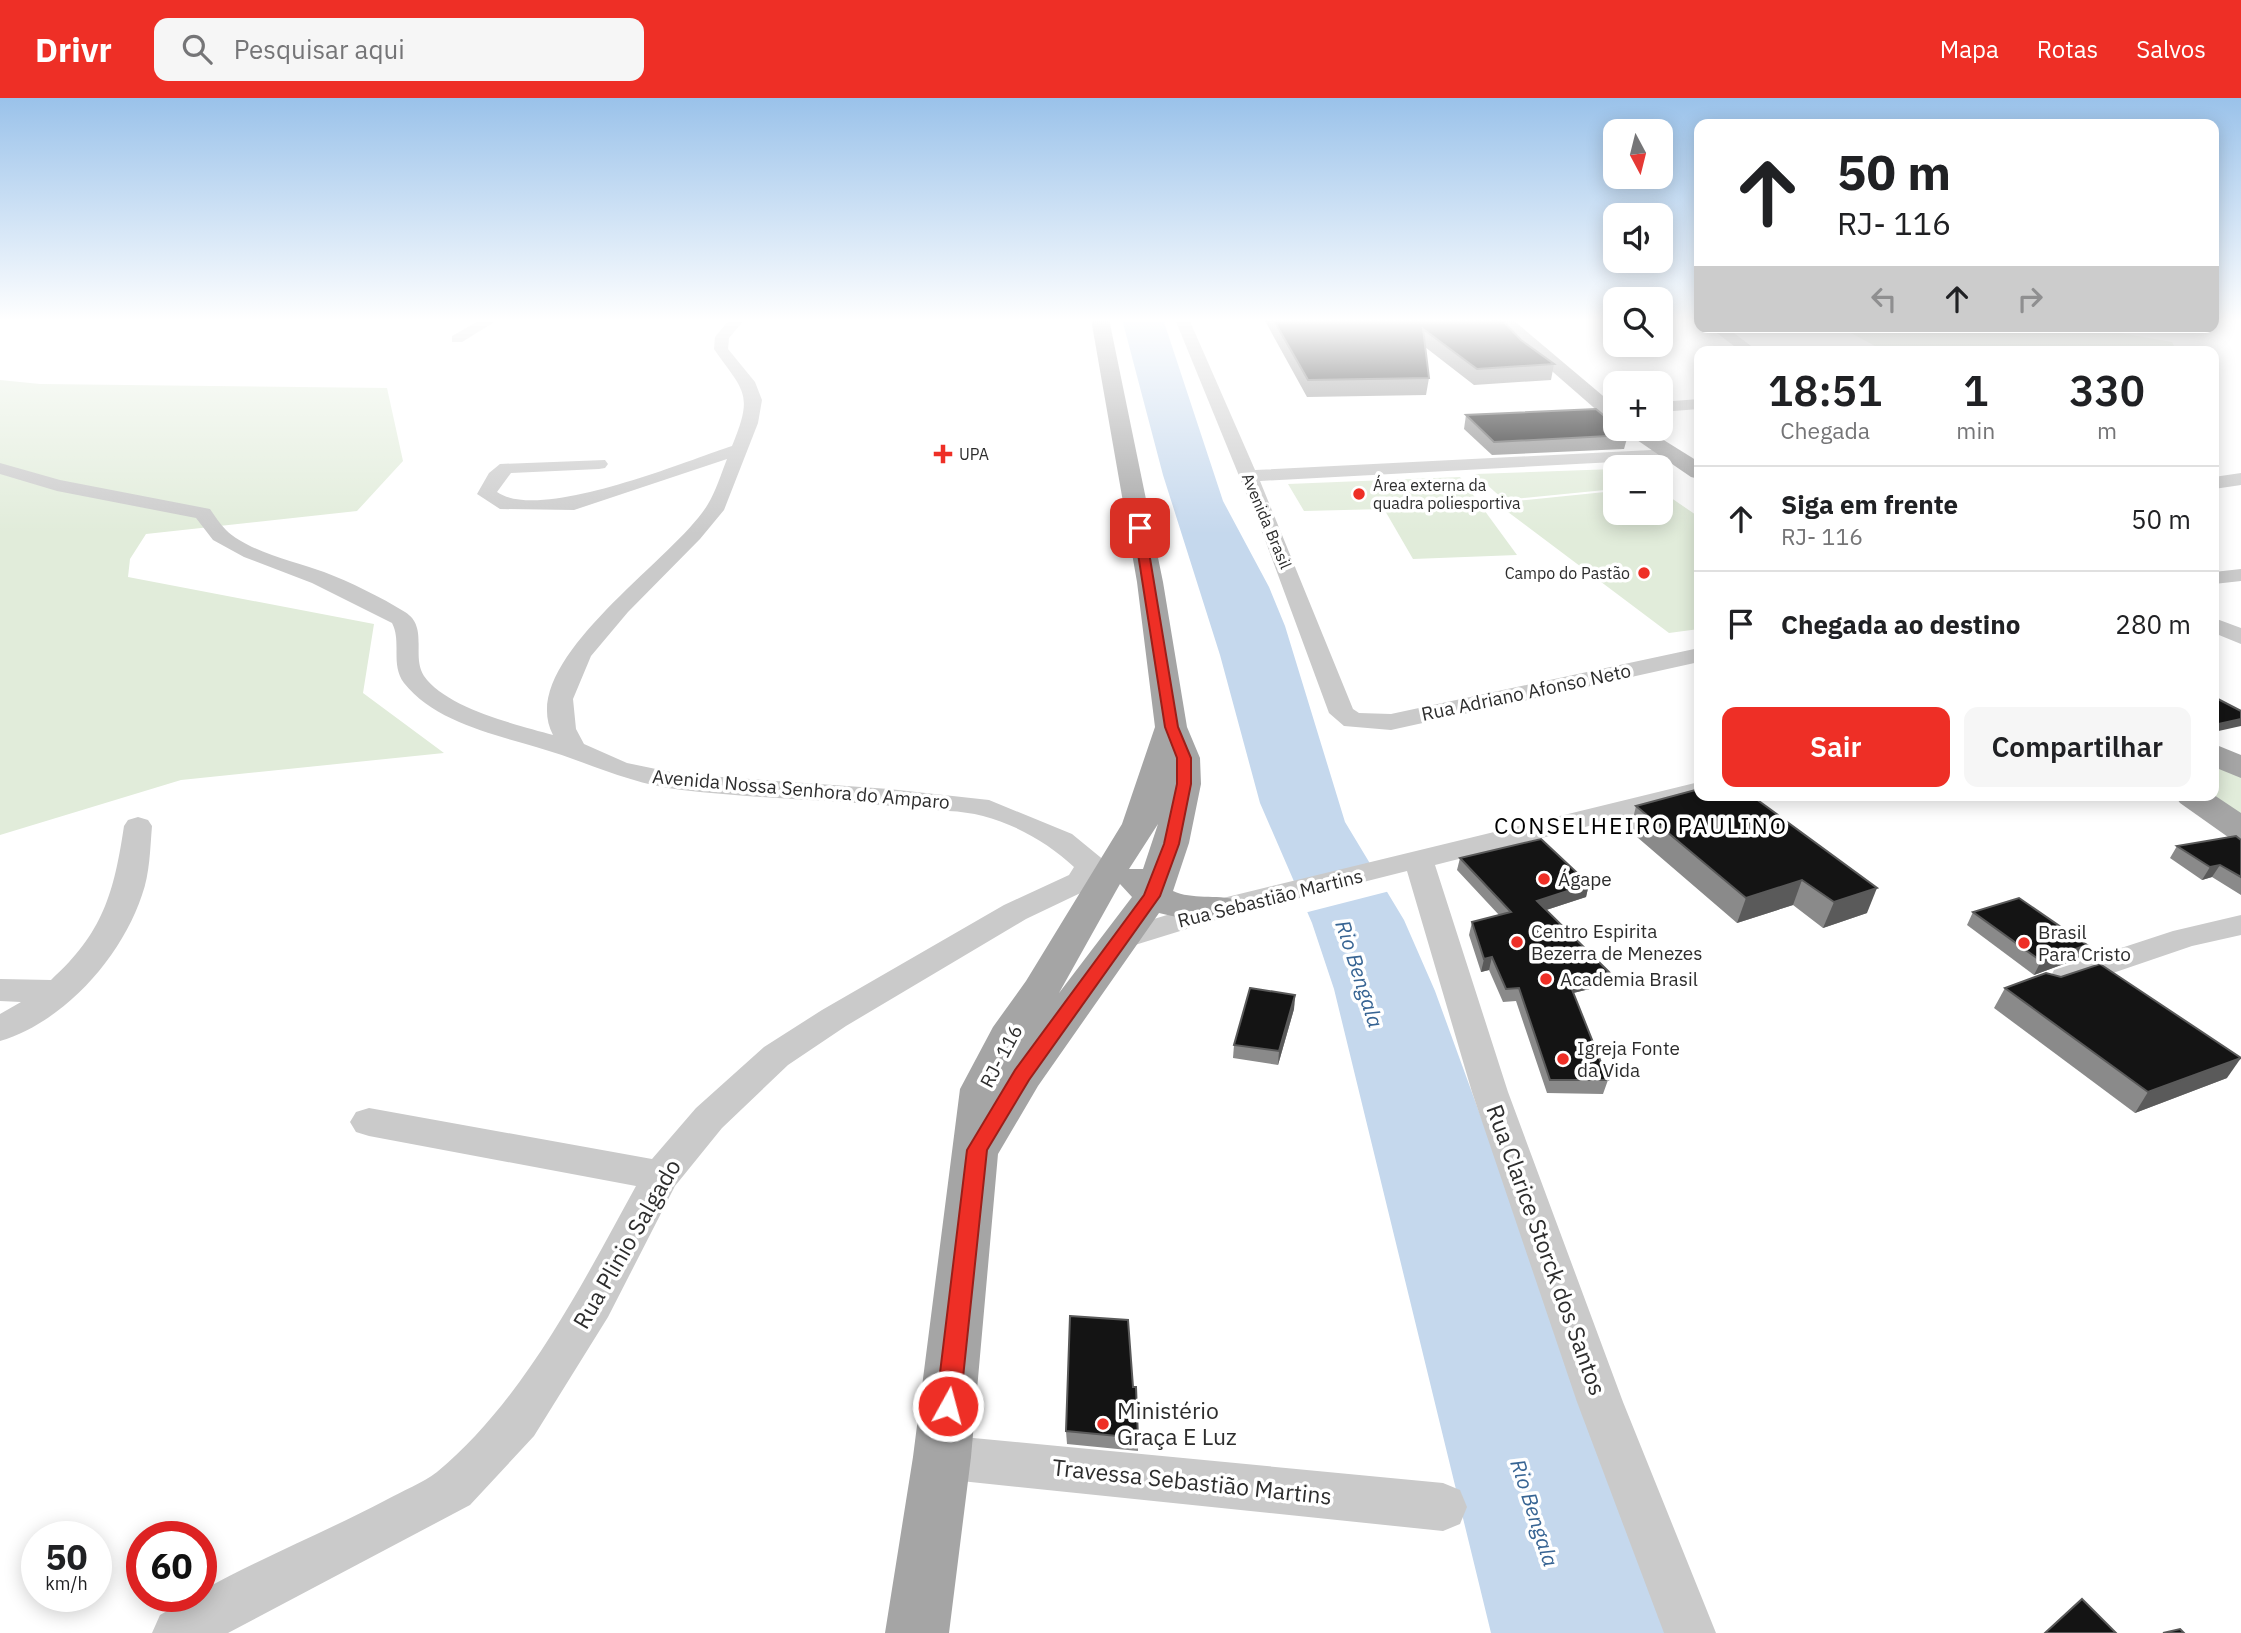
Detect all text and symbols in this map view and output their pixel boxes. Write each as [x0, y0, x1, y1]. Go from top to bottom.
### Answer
search box [154, 18, 644, 81]
text: Drivr [35, 28, 112, 71]
icon: search [178, 30, 216, 68]
text: Pesquisar aqui [234, 32, 405, 66]
text: Mapa [1940, 33, 1999, 65]
text: Rotas [2037, 33, 2098, 65]
text: Salvos [2136, 33, 2206, 65]
north arrow [1603, 119, 1673, 189]
map controls [1603, 119, 1673, 525]
text: 50 m [1837, 140, 1951, 203]
icon: ahead [1722, 147, 1813, 238]
text: RJ- 116 [1837, 202, 1951, 244]
button: sound [1603, 203, 1673, 273]
icon: left [1865, 280, 1903, 318]
icon: ahead [1938, 280, 1976, 318]
icon: right [2011, 280, 2049, 318]
button: search [1603, 287, 1673, 357]
text: 18:51 [1768, 363, 1882, 418]
text: 1 [1963, 363, 1988, 418]
text: 330 [2069, 363, 2145, 418]
button: + [1603, 371, 1673, 441]
text: Chegada [1780, 415, 1870, 445]
text: min [1956, 415, 1995, 445]
text: m [2097, 415, 2117, 445]
marker: UPA [933, 444, 953, 464]
place label: UPA [959, 444, 989, 464]
button: − [1603, 455, 1673, 525]
street label: Avenida Brasil [1238, 470, 1296, 572]
place label: Área externa da quadra poliesportiva [1373, 474, 1521, 513]
marker: Área externa da quadra poliesportiva [1351, 486, 1367, 502]
text: Siga em frente [1781, 487, 1958, 521]
pin [1110, 498, 1170, 558]
icon: ahead [1722, 500, 1760, 538]
text: 50 m [2131, 502, 2191, 536]
icon: arrive [1121, 509, 1159, 547]
text: RJ- 116 [1781, 521, 1863, 551]
place label: Campo do Pastão [1505, 563, 1630, 583]
marker: Campo do Pastão [1636, 565, 1652, 581]
icon: arrive [1722, 605, 1760, 643]
text: Chegada ao destino [1781, 607, 2020, 641]
text: 280 m [2115, 607, 2191, 641]
street label: Rua Adriano Afonso Neto [1419, 658, 1633, 726]
button: Sair [1722, 707, 1950, 787]
button: Compartilhar [1964, 707, 2191, 787]
street label: Avenida Nossa Senhora do Amparo [651, 764, 951, 814]
district label: CONSELHEIRO PAULINO [1494, 810, 1788, 840]
street label: Rua Sebastião Martins [1175, 863, 1365, 933]
place label: Ágape [1558, 867, 1612, 891]
marker: Ágape [1536, 871, 1552, 887]
water label: Rio Bengala [1329, 916, 1390, 1031]
place label: Centro Espirita Bezerra de Menezes [1531, 919, 1703, 965]
place label: Brasil Para Cristo [2038, 920, 2131, 966]
marker: Centro Espirita Bezerra de Menezes [1509, 934, 1525, 950]
marker: Brasil Para Cristo [2016, 935, 2032, 951]
place label: Academia Brasil [1560, 967, 1698, 991]
marker: Academia Brasil [1538, 971, 1554, 987]
street label: RJ- 116 [975, 1020, 1027, 1092]
place label: Igreja Fonte da Vida [1577, 1036, 1680, 1082]
marker: Igreja Fonte da Vida [1555, 1051, 1571, 1067]
street label: Rua Clarice Storck dos Santos [1480, 1100, 1614, 1399]
street label: Rua Plinio Salgado [565, 1153, 687, 1334]
position arrow [911, 1369, 985, 1443]
place label: Ministério Graça E Luz [1117, 1395, 1237, 1451]
marker: Ministério Graça E Luz [1095, 1416, 1111, 1432]
street label: Travessa Sebastião Martins [1051, 1451, 1333, 1511]
water label: Rio Bengala [1504, 1455, 1565, 1570]
speed limit sign: 60 [126, 1521, 217, 1612]
text: 50 [45, 1534, 88, 1580]
text: km/h [45, 1572, 88, 1595]

